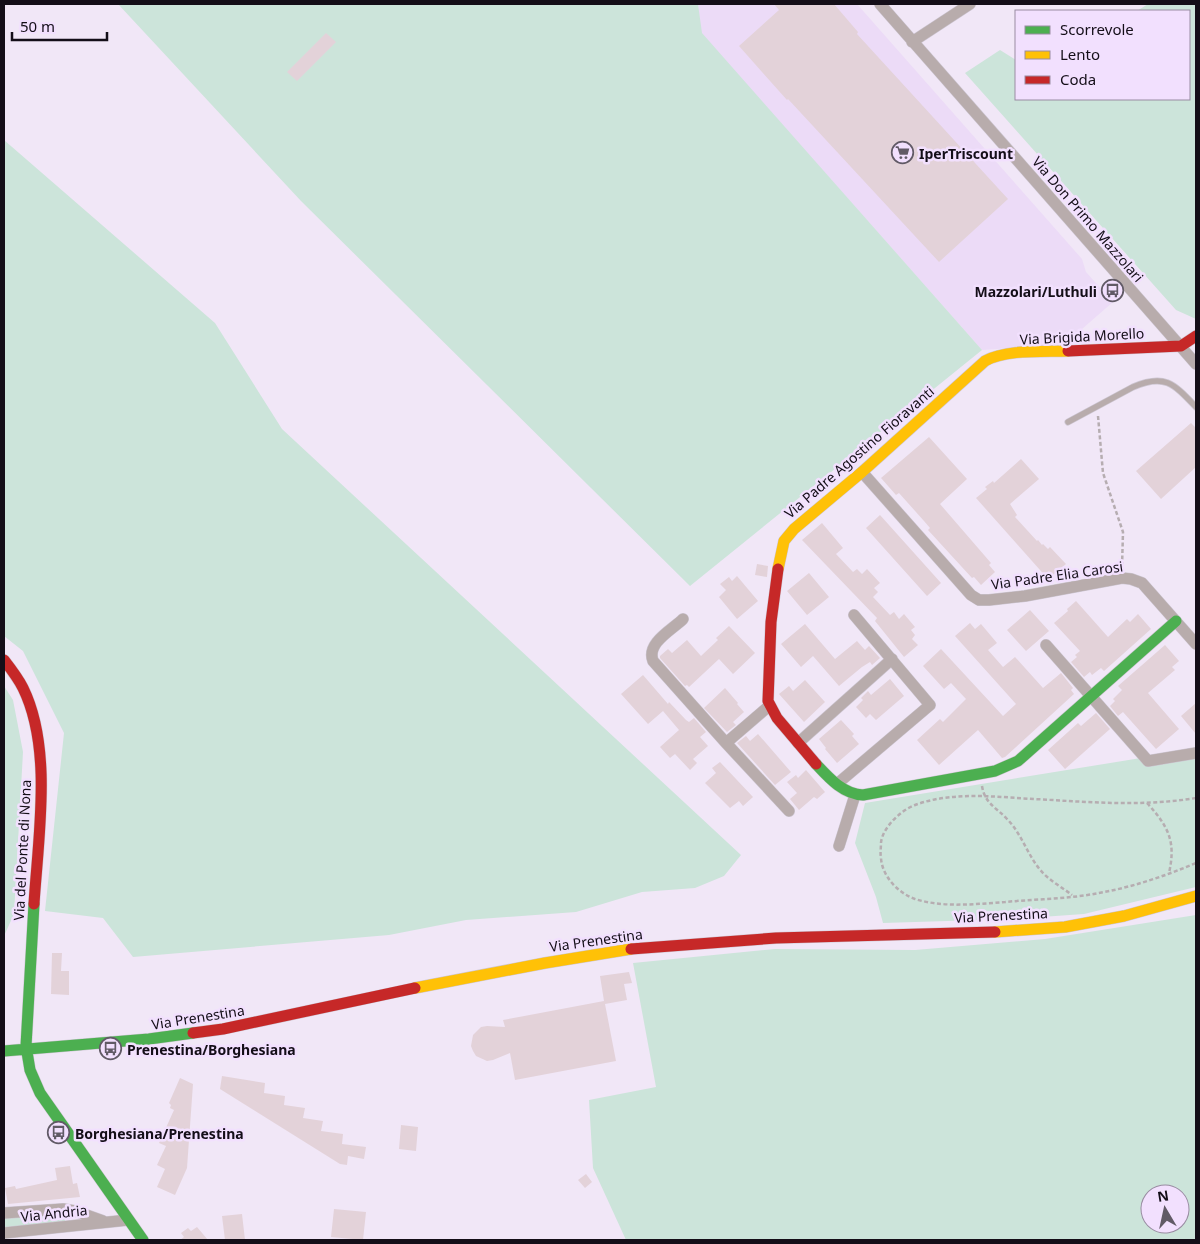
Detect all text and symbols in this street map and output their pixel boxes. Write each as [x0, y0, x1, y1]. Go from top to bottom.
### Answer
scale bar [12, 10, 108, 42]
legend [1015, 10, 1190, 100]
text: 50 m [20, 16, 55, 36]
text: Scorrevole [1060, 19, 1134, 39]
text: Lento [1060, 44, 1100, 64]
text: Coda [1060, 69, 1096, 89]
supermarket icon: IperTriscount [891, 141, 915, 165]
place label: IperTriscount [919, 144, 1013, 163]
street label: Via Don Primo Mazzolari [1028, 152, 1148, 286]
bus stop icon: Mazzolari/Luthuli [1101, 279, 1125, 303]
place label: Mazzolari/Luthuli [974, 282, 1097, 301]
street label: Via Brigida Morello [1019, 323, 1145, 349]
street label: Via Padre Agostino Fioravanti [780, 382, 938, 522]
street label: Via Padre Elia Carosi [990, 556, 1124, 594]
street label: Via del Ponte di Nona [9, 779, 35, 921]
street label: Via Prenestina [954, 903, 1048, 927]
street label: Via Prenestina [548, 924, 644, 956]
street label: Via Prenestina [150, 1000, 246, 1034]
bus stop icon: Prenestina/Borghesiana [99, 1037, 123, 1061]
place label: Prenestina/Borghesiana [127, 1040, 296, 1059]
bus stop icon: Borghesiana/Prenestina [47, 1121, 71, 1145]
place label: Borghesiana/Prenestina [75, 1124, 244, 1143]
north arrow [1140, 1184, 1190, 1234]
text: N [1156, 1185, 1170, 1206]
street label: Via Andria [20, 1200, 88, 1226]

